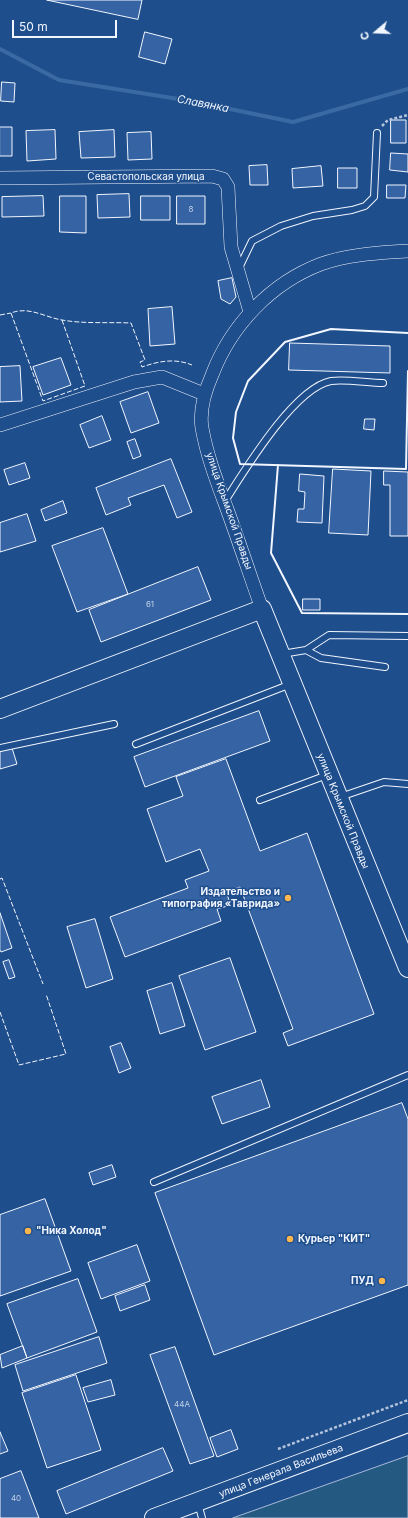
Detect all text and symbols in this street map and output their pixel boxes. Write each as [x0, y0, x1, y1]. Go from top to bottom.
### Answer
scale bar [14, 12, 119, 38]
north arrow [356, 12, 396, 52]
text: 50 m [19, 19, 48, 34]
text: С [357, 30, 373, 42]
water label: Славянка [176, 93, 230, 115]
street label: Севастопольская улица [87, 171, 205, 183]
house number: 8 [189, 205, 193, 215]
street label: улица Крымской Правды [203, 451, 255, 571]
house number: 61 [146, 600, 154, 610]
street label: улица Крымской Правды [314, 752, 372, 870]
place label: Издательство и типография «Таврида» [162, 886, 280, 910]
marker: Издательство и типография «Таврида» [283, 893, 293, 903]
place label: "Ника Холод" [36, 1225, 107, 1237]
marker: "Ника Холод" [23, 1226, 33, 1236]
place label: Курьер "КИТ" [298, 1233, 370, 1245]
marker: Курьер "КИТ" [285, 1234, 295, 1244]
place label: ПУД [351, 1275, 374, 1287]
marker: ПУД [377, 1276, 387, 1286]
house number: 44А [174, 1400, 190, 1410]
street label: улица Генерала Васильева [217, 1442, 345, 1500]
house number: 40 [11, 1494, 21, 1504]

